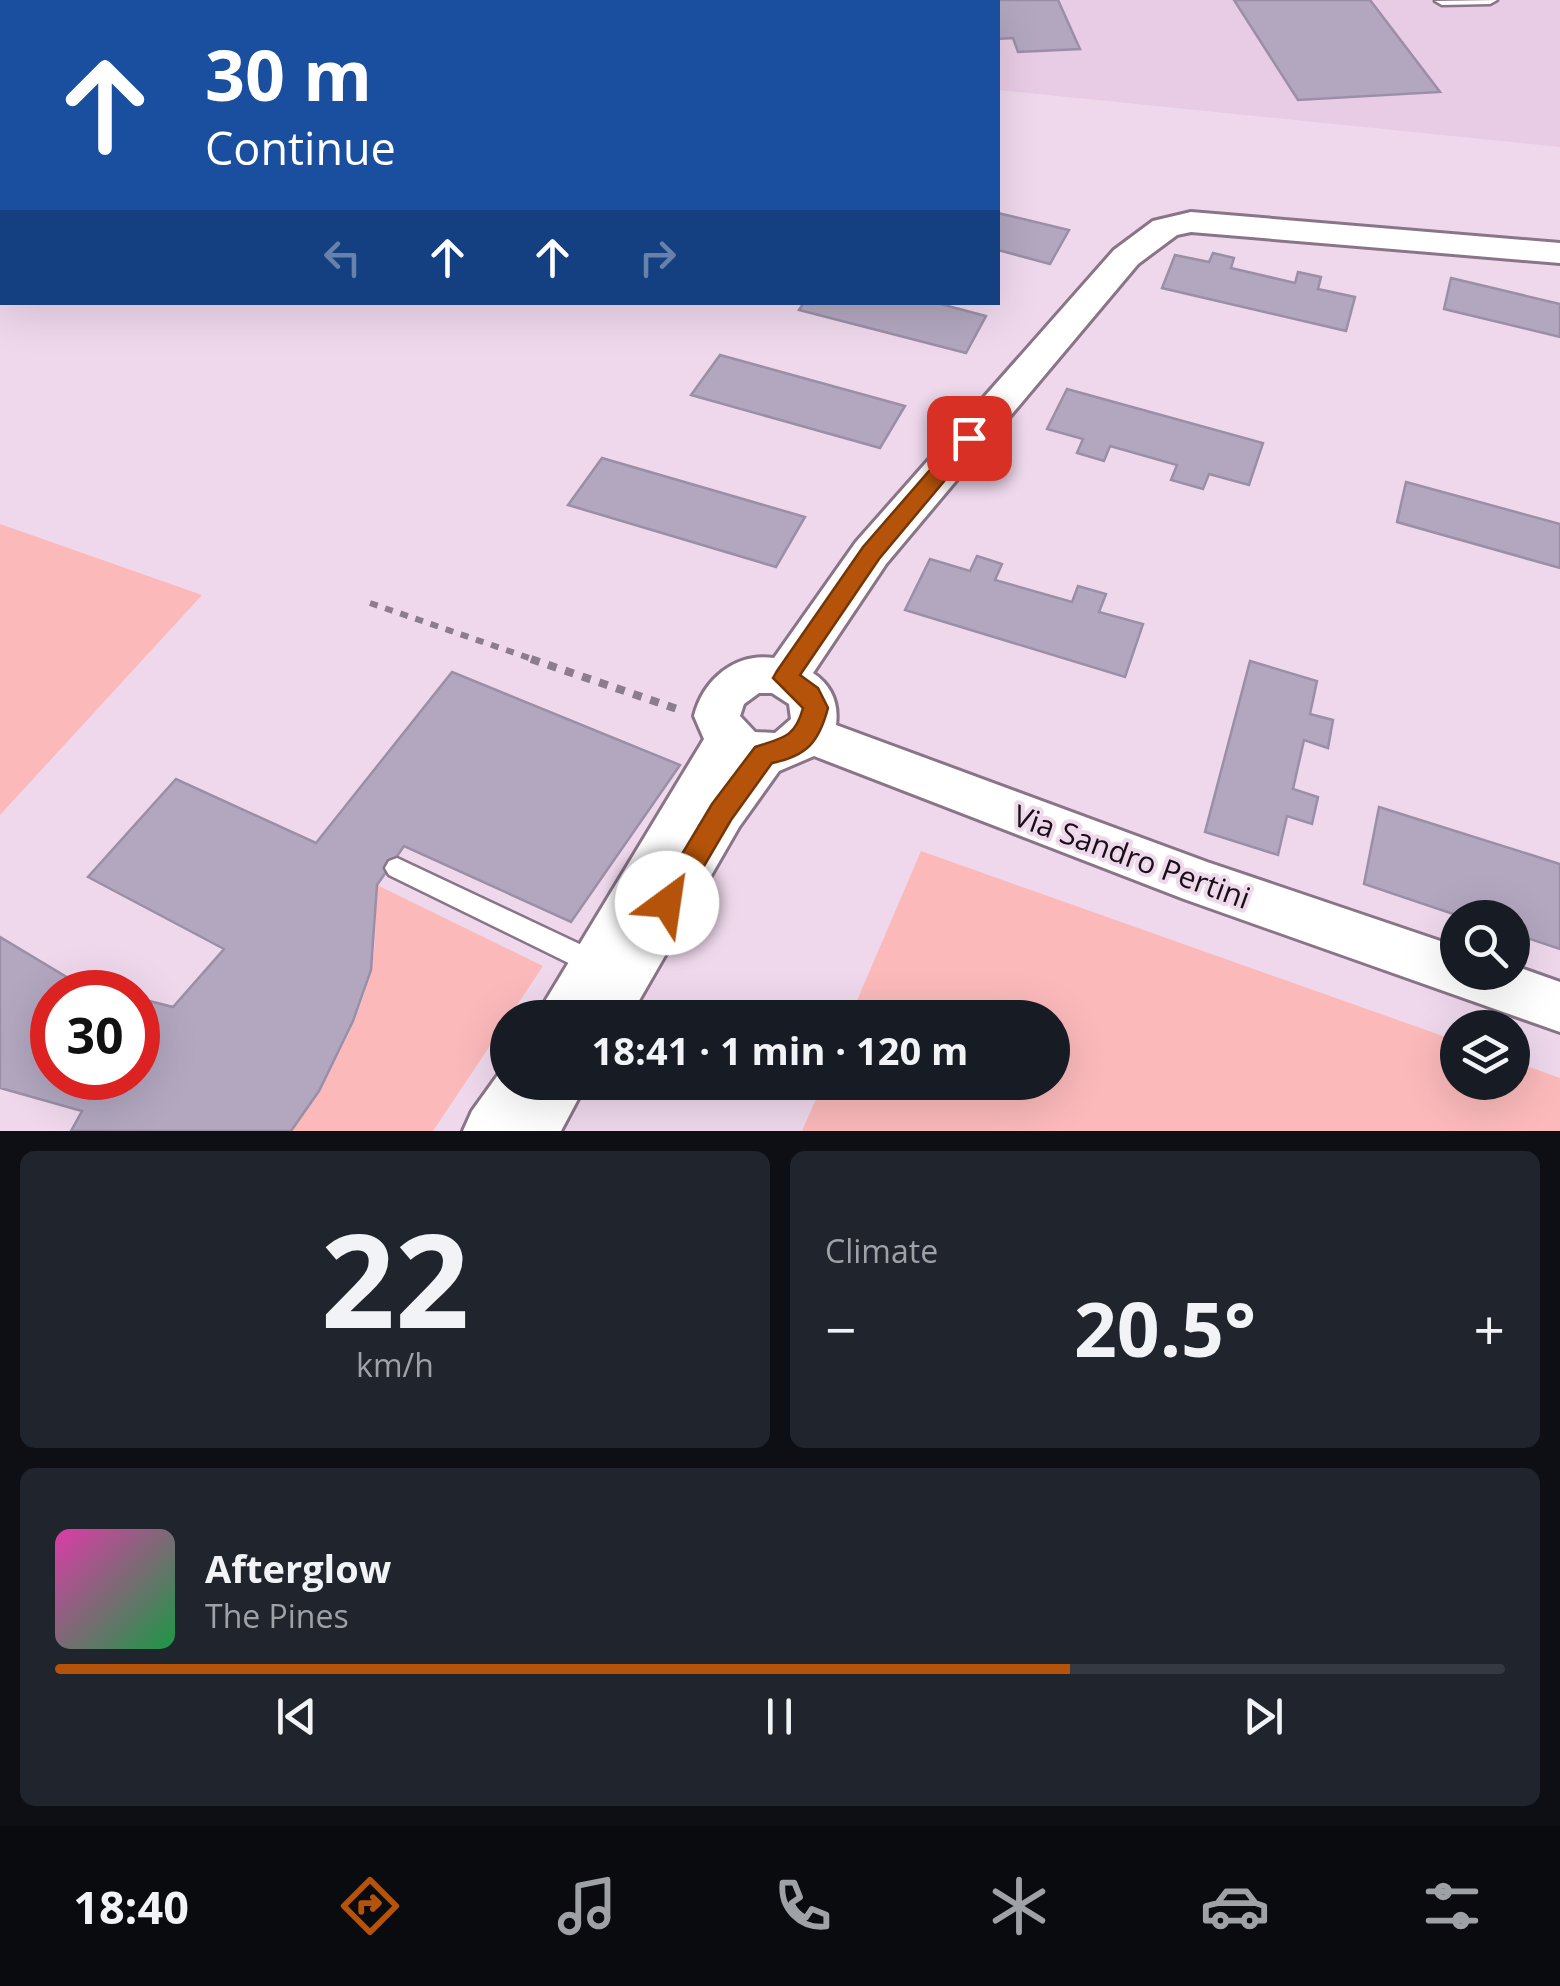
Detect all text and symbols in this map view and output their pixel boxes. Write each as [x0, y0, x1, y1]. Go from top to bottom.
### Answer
text: 30 m [205, 26, 372, 122]
icon: ahead [40, 40, 170, 170]
text: Continue [205, 117, 396, 178]
icon: left [315, 230, 370, 285]
icon: ahead [420, 230, 475, 285]
icon: ahead [525, 230, 580, 285]
icon: right [630, 230, 685, 285]
pin [927, 396, 1012, 481]
icon: arrive [942, 411, 997, 466]
street label: Via Sandro Pertini [1008, 794, 1256, 918]
position arrow [615, 851, 719, 955]
map controls [1440, 900, 1530, 1100]
button: search [1440, 900, 1530, 990]
speed limit sign: 30 [30, 970, 160, 1100]
button: layers [1440, 1010, 1530, 1100]
text: 18:41 · 1 min · 120 m [592, 1024, 968, 1076]
text: 22 [321, 1189, 469, 1366]
text: Climate [825, 1229, 938, 1272]
text: 20.5° [1074, 1277, 1256, 1379]
text: − [825, 1291, 856, 1366]
text: + [1474, 1291, 1505, 1366]
text: km/h [356, 1343, 434, 1386]
text: Afterglow [205, 1542, 391, 1594]
text: The Pines [205, 1594, 349, 1637]
icon: previous [269, 1689, 324, 1744]
icon: pause [752, 1689, 807, 1744]
icon: next [1236, 1689, 1291, 1744]
icon: directions [335, 1871, 405, 1941]
icon: music [552, 1871, 622, 1941]
icon: phone [768, 1871, 838, 1941]
icon: climate [984, 1871, 1054, 1941]
icon: car [1200, 1871, 1270, 1941]
icon: filters [1417, 1871, 1487, 1941]
text: 18:40 [73, 1876, 189, 1937]

